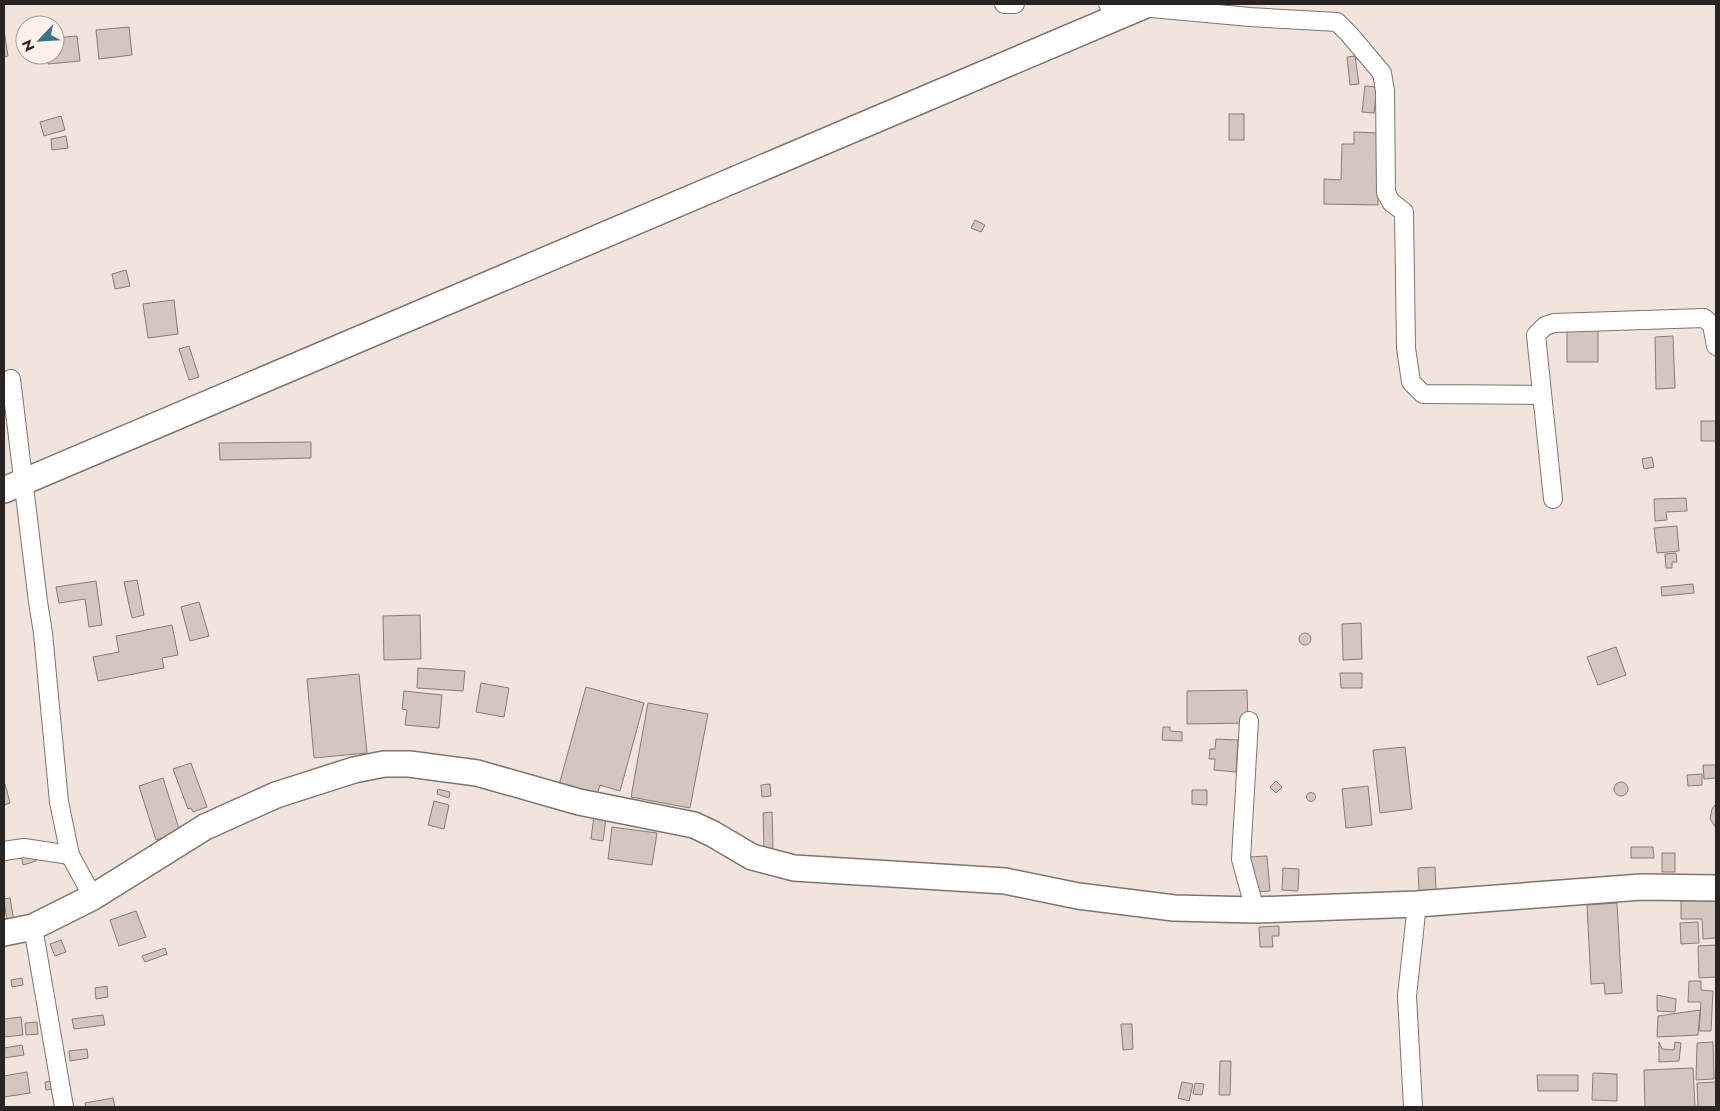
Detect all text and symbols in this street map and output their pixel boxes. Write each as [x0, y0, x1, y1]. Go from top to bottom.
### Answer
north arrow [15, 15, 65, 65]
text: N [17, 36, 40, 55]

